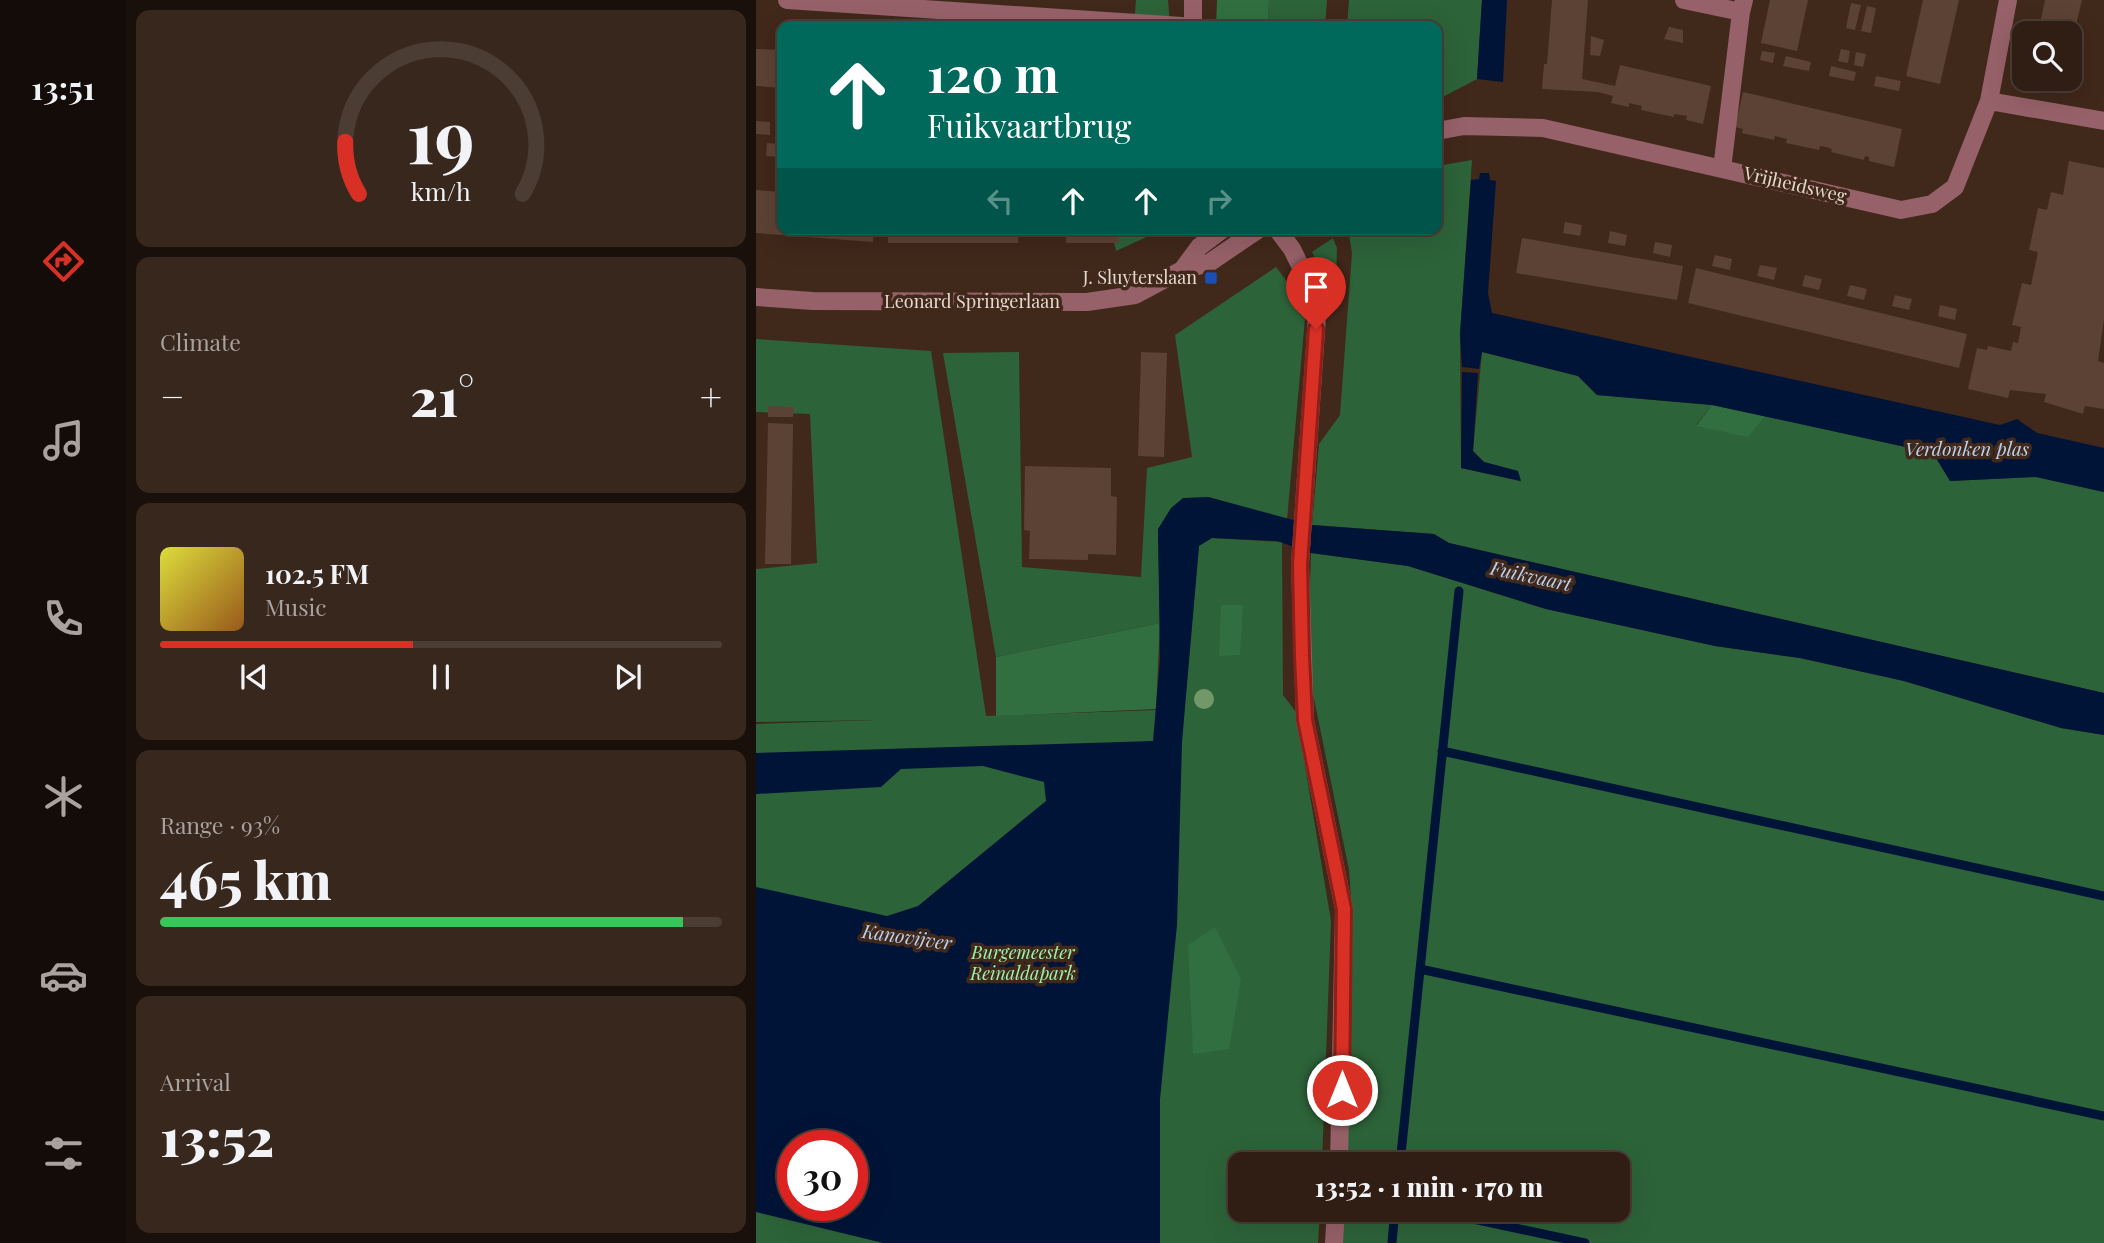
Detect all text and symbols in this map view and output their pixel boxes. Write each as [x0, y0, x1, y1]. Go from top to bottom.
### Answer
map controls [2012, 21, 2082, 91]
button: search [2012, 21, 2082, 91]
text: 120 m [927, 40, 1059, 105]
icon: ahead [812, 49, 903, 140]
text: 13:51 [31, 65, 95, 108]
text: 19 [407, 86, 475, 183]
text: Fuikvaartbrug [927, 103, 1131, 146]
street label: Vrijheidsweg [1741, 160, 1849, 208]
text: km/h [411, 174, 471, 207]
icon: left [981, 182, 1019, 220]
icon: ahead [1054, 182, 1092, 220]
icon: ahead [1127, 182, 1165, 220]
icon: right [1200, 182, 1238, 220]
icon: directions [39, 237, 88, 286]
pin [1286, 257, 1346, 329]
place label: J. Sluyterslaan [1082, 265, 1197, 289]
icon: arrive [1297, 268, 1335, 306]
marker: J. Sluyterslaan [1203, 270, 1219, 286]
street label: Leonard Springerlaan [884, 289, 1060, 313]
text: Climate [160, 326, 241, 357]
text: 21° [410, 361, 474, 430]
text: − [160, 370, 185, 421]
text: + [700, 370, 722, 421]
icon: music [39, 416, 88, 465]
water label: Verdonken plas [1905, 435, 2029, 461]
water label: Fuikvaart [1487, 554, 1576, 597]
text: 102.5 FM [265, 556, 369, 591]
text: Music [265, 591, 326, 622]
icon: phone [39, 594, 88, 643]
icon: previous [235, 658, 273, 696]
icon: pause [422, 658, 460, 696]
icon: next [609, 658, 647, 696]
icon: climate [39, 772, 88, 821]
text: Range · 93% [160, 809, 280, 840]
text: 465 km [160, 844, 332, 913]
water label: Kanovijver [860, 917, 954, 955]
park label: Burgemeester Reinaldapark [969, 940, 1076, 985]
icon: car [39, 951, 88, 1000]
position arrow [1305, 1053, 1379, 1127]
text: Arrival [160, 1066, 231, 1097]
text: 13:52 [160, 1101, 274, 1170]
icon: filters [39, 1129, 88, 1178]
speed limit sign: 30 [777, 1130, 868, 1221]
text: 13:52 · 1 min · 170 m [1315, 1169, 1543, 1204]

